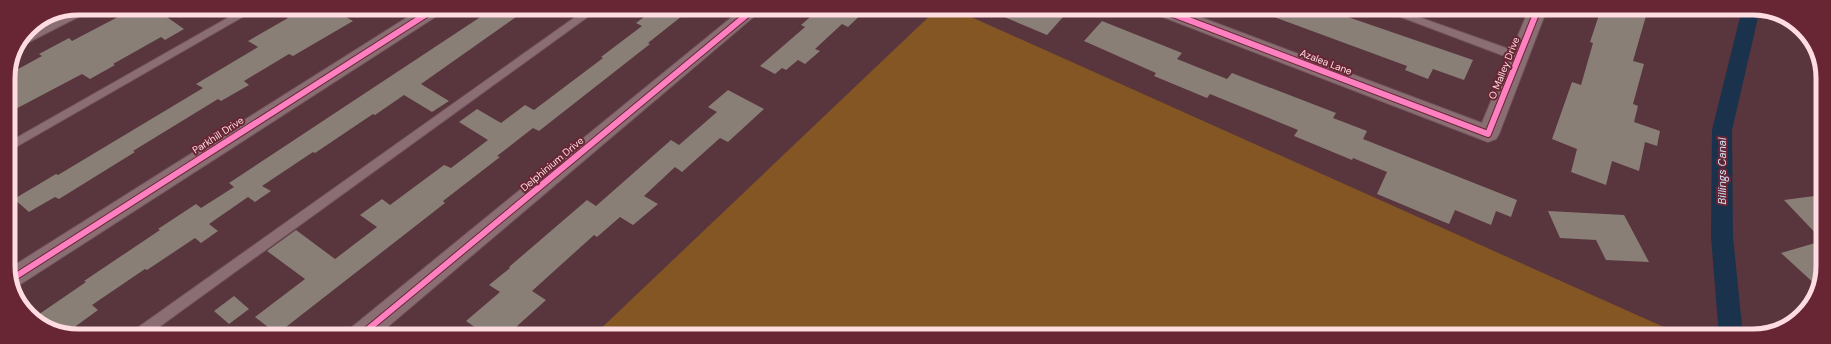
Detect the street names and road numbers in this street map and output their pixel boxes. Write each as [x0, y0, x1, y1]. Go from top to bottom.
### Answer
street label: O Malley Drive [1486, 35, 1523, 101]
street label: Azalea Lane [1298, 46, 1354, 78]
street label: Parkhill Drive [190, 113, 246, 156]
street label: Delphinium Drive [518, 134, 586, 194]

